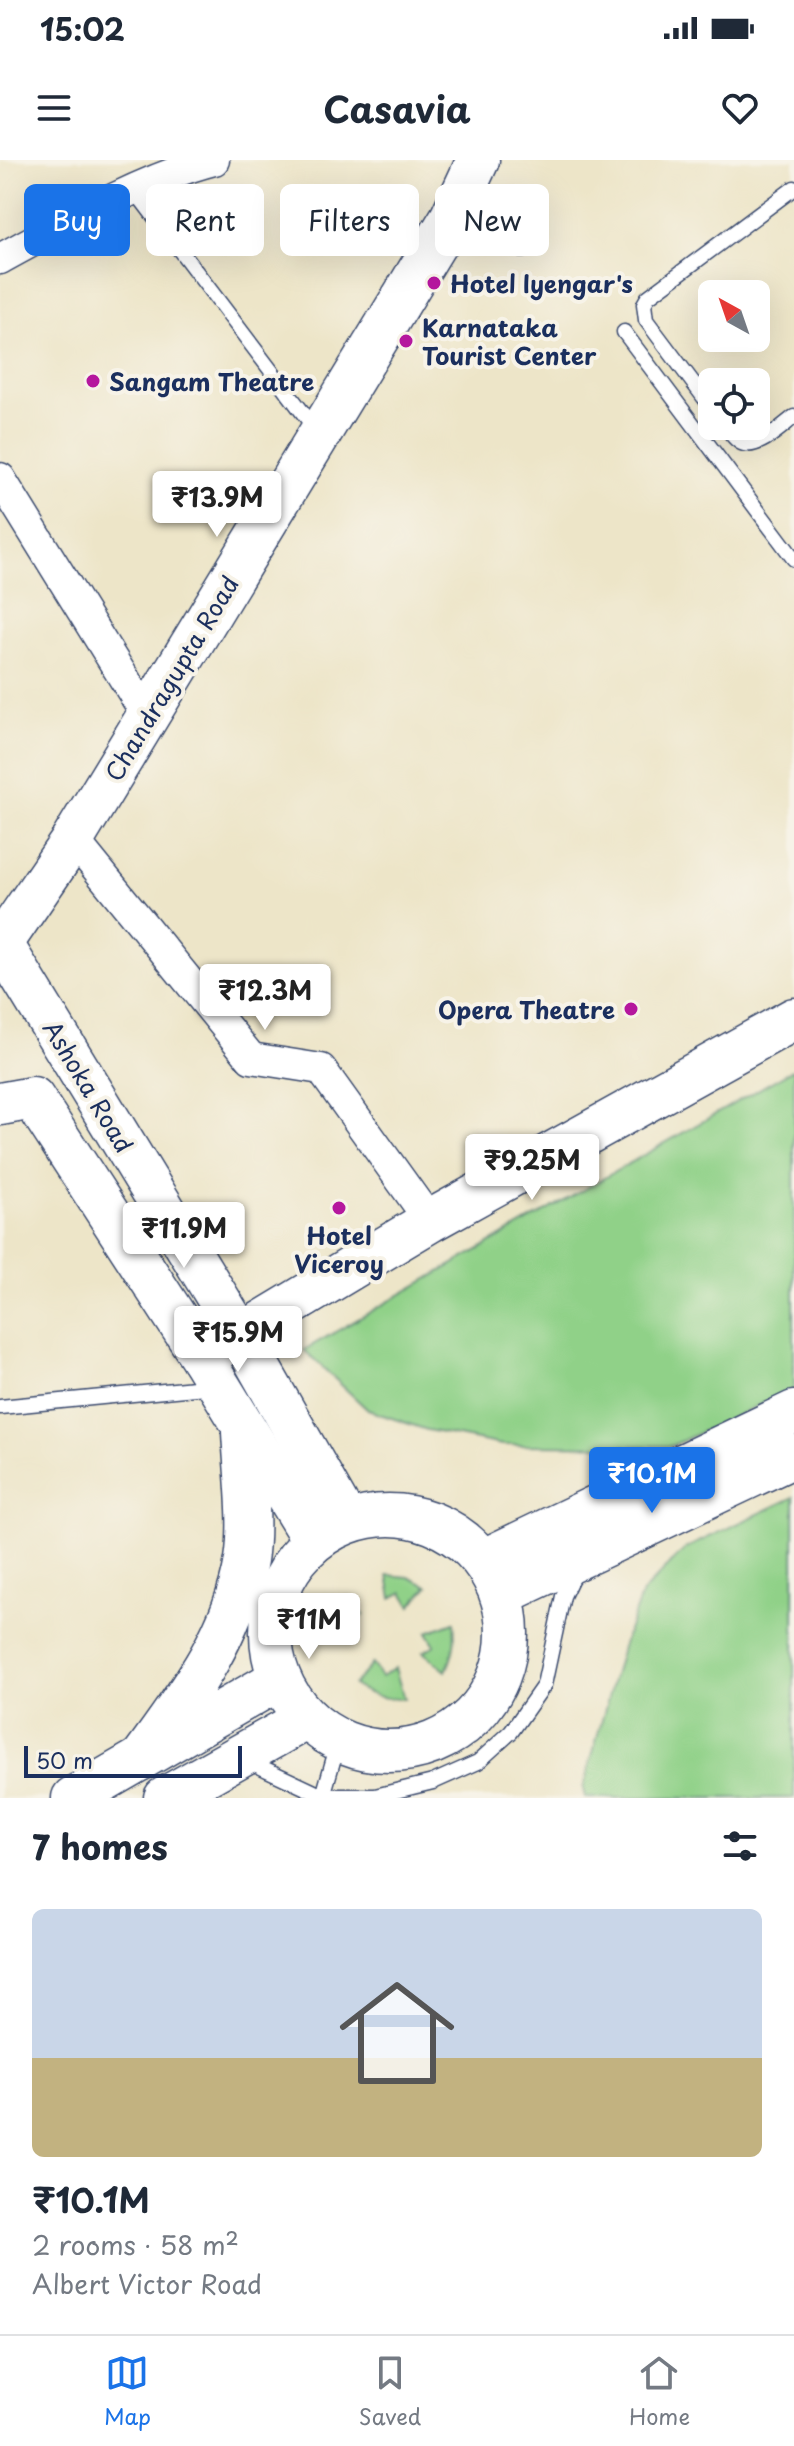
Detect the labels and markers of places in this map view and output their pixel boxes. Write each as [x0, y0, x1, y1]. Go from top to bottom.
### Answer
place label: Hotel Iyengar's [450, 265, 633, 301]
marker: Hotel Iyengar's [425, 274, 443, 292]
place label: Karnataka Tourist Center [422, 309, 597, 373]
marker: Karnataka Tourist Center [397, 332, 415, 350]
place label: Sangam Theatre [109, 363, 314, 399]
marker: Sangam Theatre [84, 372, 102, 390]
pin: ₹13.9M [152, 471, 282, 539]
pin: ₹12.3M [200, 964, 330, 1032]
place label: Opera Theatre [438, 991, 615, 1027]
marker: Opera Theatre [622, 1000, 640, 1018]
pin: ₹9.25M [467, 1134, 597, 1202]
marker: Hotel Viceroy [330, 1199, 348, 1217]
pin: ₹11.9M [119, 1202, 249, 1270]
place label: Hotel Viceroy [294, 1217, 384, 1281]
pin: ₹15.9M [173, 1306, 303, 1374]
pin: ₹10.1M [587, 1447, 717, 1515]
pin: ₹11M [262, 1593, 356, 1661]

